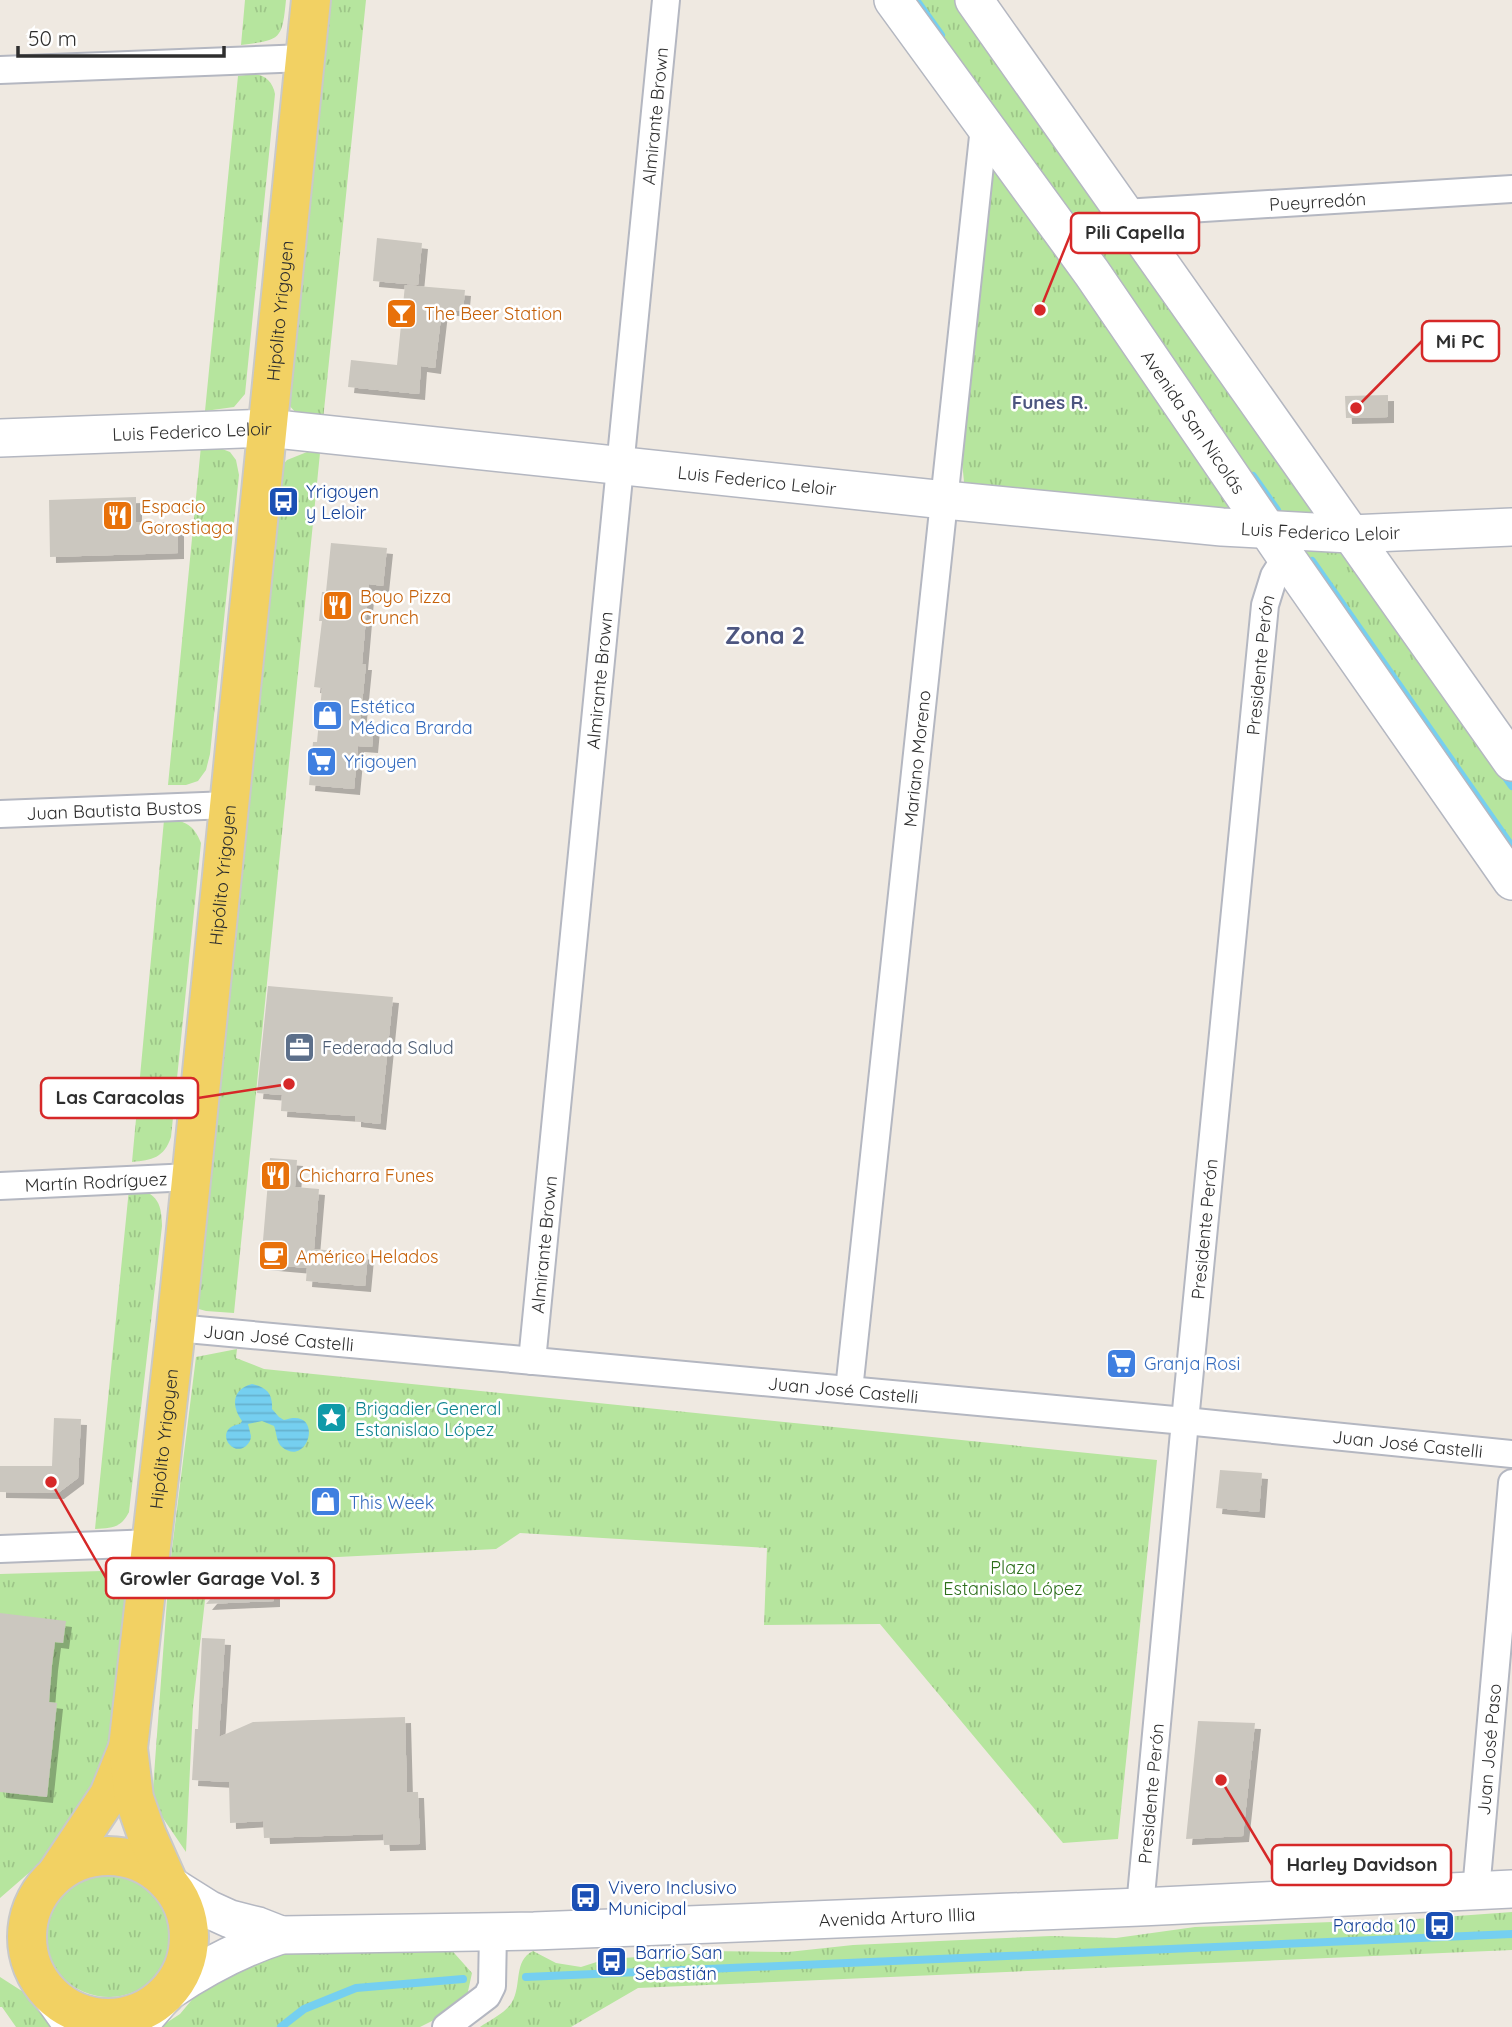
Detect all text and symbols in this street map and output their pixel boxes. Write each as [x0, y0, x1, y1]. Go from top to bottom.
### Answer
scale bar [18, 14, 224, 58]
text: 50 m [28, 25, 77, 51]
street label: Almirante Brown [636, 46, 673, 186]
street label: Pueyrredón [1268, 187, 1367, 215]
callout: Pili Capella [1071, 213, 1199, 253]
text: Pili Capella [1085, 220, 1185, 244]
street label: Hipólito Yrigoyen [261, 239, 298, 382]
bar icon: The Beer Station [384, 296, 418, 330]
place label: The Beer Station [424, 302, 562, 325]
callout: Mi PC [1422, 321, 1499, 361]
text: Mi PC [1436, 329, 1484, 353]
street label: Avenida San Nicolás [1137, 346, 1251, 498]
district label: Funes R. [1012, 390, 1088, 414]
street label: Luis Federico Leloir [112, 416, 273, 445]
street label: Luis Federico Leloir [677, 460, 838, 500]
place label: Yrigoyen y Leloir [306, 480, 379, 524]
bus stop icon: Yrigoyen y Leloir [266, 484, 300, 518]
place label: Espacio Gorostiaga [141, 495, 233, 539]
restaurant icon: Espacio Gorostiaga [101, 499, 135, 533]
street label: Luis Federico Leloir [1240, 517, 1401, 545]
place label: Boyo Pizza Crunch [360, 585, 451, 629]
restaurant icon: Boyo Pizza Crunch [320, 589, 354, 623]
street label: Presidente Perón [1241, 591, 1279, 736]
street label: Almirante Brown [581, 610, 617, 750]
district label: Zona 2 [725, 620, 805, 650]
street label: Mariano Moreno [898, 689, 935, 828]
place label: Estética Médica Brarda [350, 695, 473, 739]
shop icon: Estética Médica Brarda [310, 699, 344, 733]
supermarket icon: Yrigoyen [304, 744, 338, 778]
place label: Yrigoyen [344, 750, 417, 773]
street label: Juan Bautista Bustos [26, 795, 202, 824]
street label: Hipólito Yrigoyen [203, 803, 241, 946]
office icon: Federada Salud [282, 1030, 316, 1064]
place label: Federada Salud [322, 1036, 454, 1059]
callout: Las Caracolas [41, 1078, 198, 1118]
text: Las Caracolas [56, 1085, 184, 1109]
restaurant icon: Chicharra Funes [259, 1158, 293, 1192]
street label: Presidente Perón [1185, 1158, 1222, 1300]
place label: Chicharra Funes [299, 1164, 434, 1187]
street label: Martín Rodríguez [24, 1167, 168, 1196]
street label: Almirante Brown [525, 1175, 562, 1315]
cafe icon: Américo Helados [256, 1239, 290, 1273]
place label: Américo Helados [296, 1245, 439, 1268]
street label: Juan José Castelli [202, 1319, 355, 1356]
supermarket icon: Granja Rosi [1104, 1346, 1138, 1380]
place label: Granja Rosi [1144, 1352, 1240, 1375]
street label: Hipólito Yrigoyen [144, 1367, 183, 1510]
street label: Juan José Castelli [767, 1371, 919, 1408]
place label: Brigadier General Estanislao López [355, 1397, 501, 1441]
place icon: Brigadier General Estanislao López [315, 1401, 349, 1435]
street label: Juan José Castelli [1331, 1424, 1484, 1462]
shop icon: This Week [309, 1485, 343, 1519]
place label: This Week [349, 1491, 434, 1514]
park label: Plaza Estanislao López [943, 1556, 1083, 1600]
callout: Growler Garage Vol. 3 [106, 1558, 334, 1598]
text: Growler Garage Vol. 3 [120, 1566, 320, 1590]
street label: Juan José Paso [1471, 1683, 1506, 1817]
street label: Presidente Perón [1133, 1722, 1168, 1865]
callout: Harley Davidson [1272, 1845, 1451, 1885]
text: Harley Davidson [1286, 1852, 1438, 1876]
place label: Vivero Inclusivo Municipal [608, 1876, 737, 1920]
bus stop icon: Vivero Inclusivo Municipal [568, 1880, 602, 1914]
street label: Avenida Arturo Illia [818, 1902, 976, 1931]
bus stop icon: Parada 10 [1422, 1908, 1456, 1942]
place label: Parada 10 [1333, 1914, 1416, 1937]
place label: Barrio San Sebastián [635, 1941, 723, 1985]
bus stop icon: Barrio San Sebastián [595, 1945, 629, 1979]

